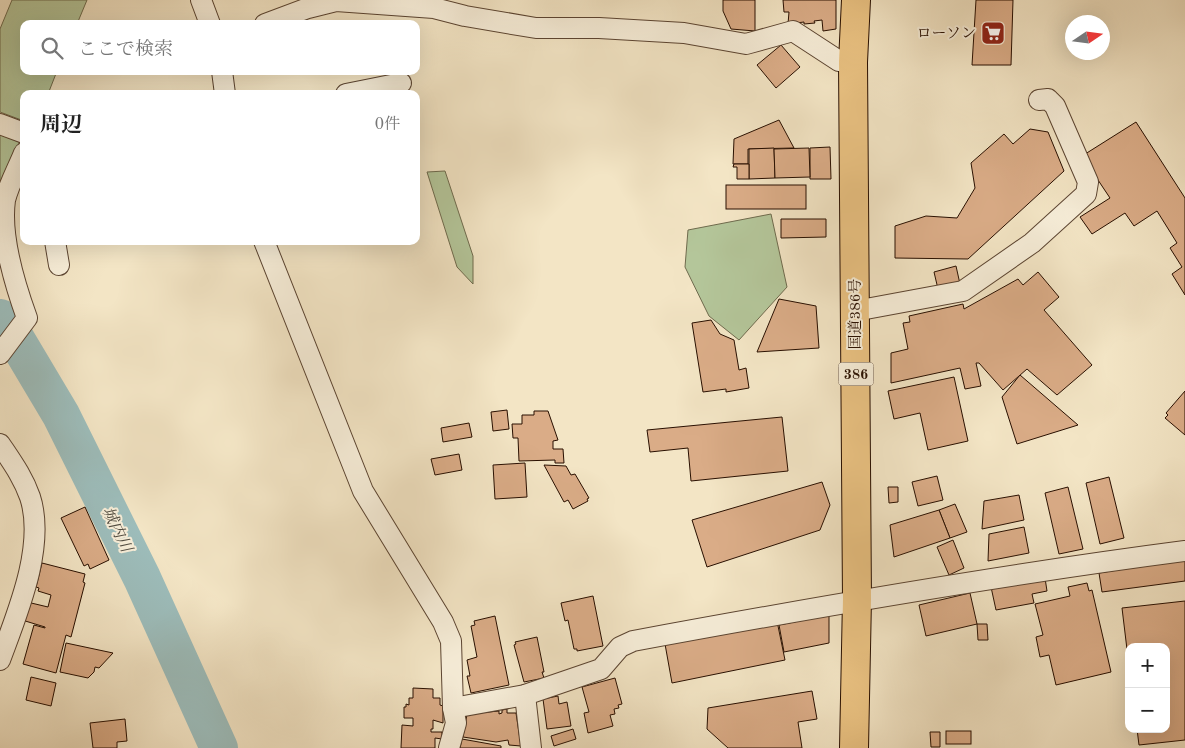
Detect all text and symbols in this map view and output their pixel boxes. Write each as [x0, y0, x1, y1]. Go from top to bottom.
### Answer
north arrow [1065, 15, 1110, 60]
search box [20, 20, 420, 75]
supermarket icon: ローソン [980, 20, 1006, 46]
place label: ローソン [917, 27, 976, 42]
icon: search [38, 34, 66, 62]
text: ここで検索 [78, 41, 173, 60]
text: 周辺 [40, 115, 82, 136]
text: 0件 [375, 117, 400, 133]
street label: 国道386号 [847, 278, 864, 350]
road number: 386 [838, 362, 874, 386]
water label: 城内川 [98, 504, 137, 557]
map controls [1125, 643, 1170, 733]
button: + [1125, 643, 1170, 688]
button: − [1125, 688, 1170, 733]

